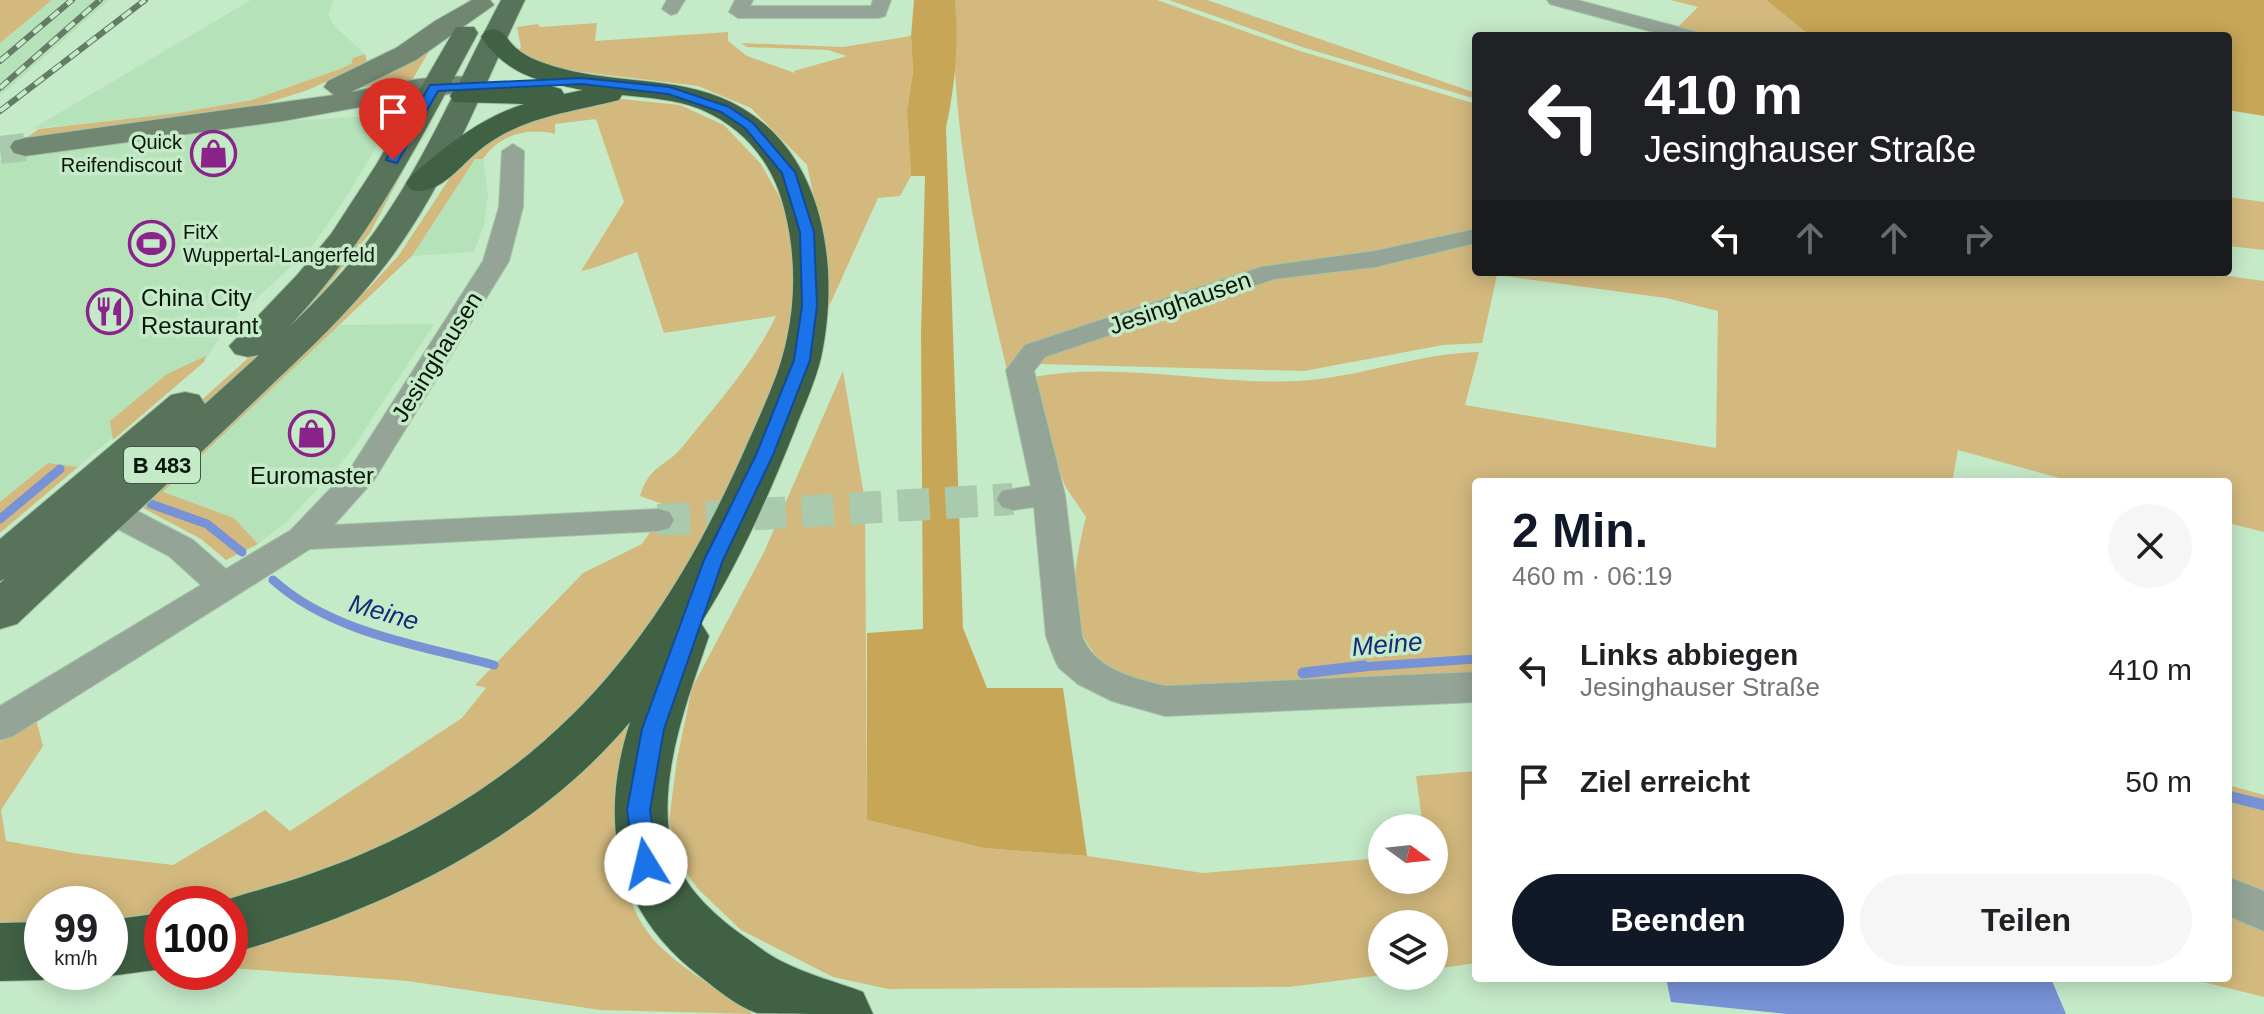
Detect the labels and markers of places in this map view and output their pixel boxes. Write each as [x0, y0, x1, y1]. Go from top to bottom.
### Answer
pin [359, 78, 427, 160]
shop icon: Quick Reifendiscout [189, 130, 237, 178]
place label: Quick Reifendiscout [61, 131, 183, 176]
sports icon: FitX Wuppertal-Langerfeld [128, 219, 176, 267]
place label: FitX Wuppertal-Langerfeld [183, 221, 375, 266]
place label: China City Restaurant [141, 284, 259, 339]
restaurant icon: China City Restaurant [86, 288, 134, 336]
shop icon: Euromaster [288, 410, 336, 458]
place label: Euromaster [250, 462, 374, 489]

